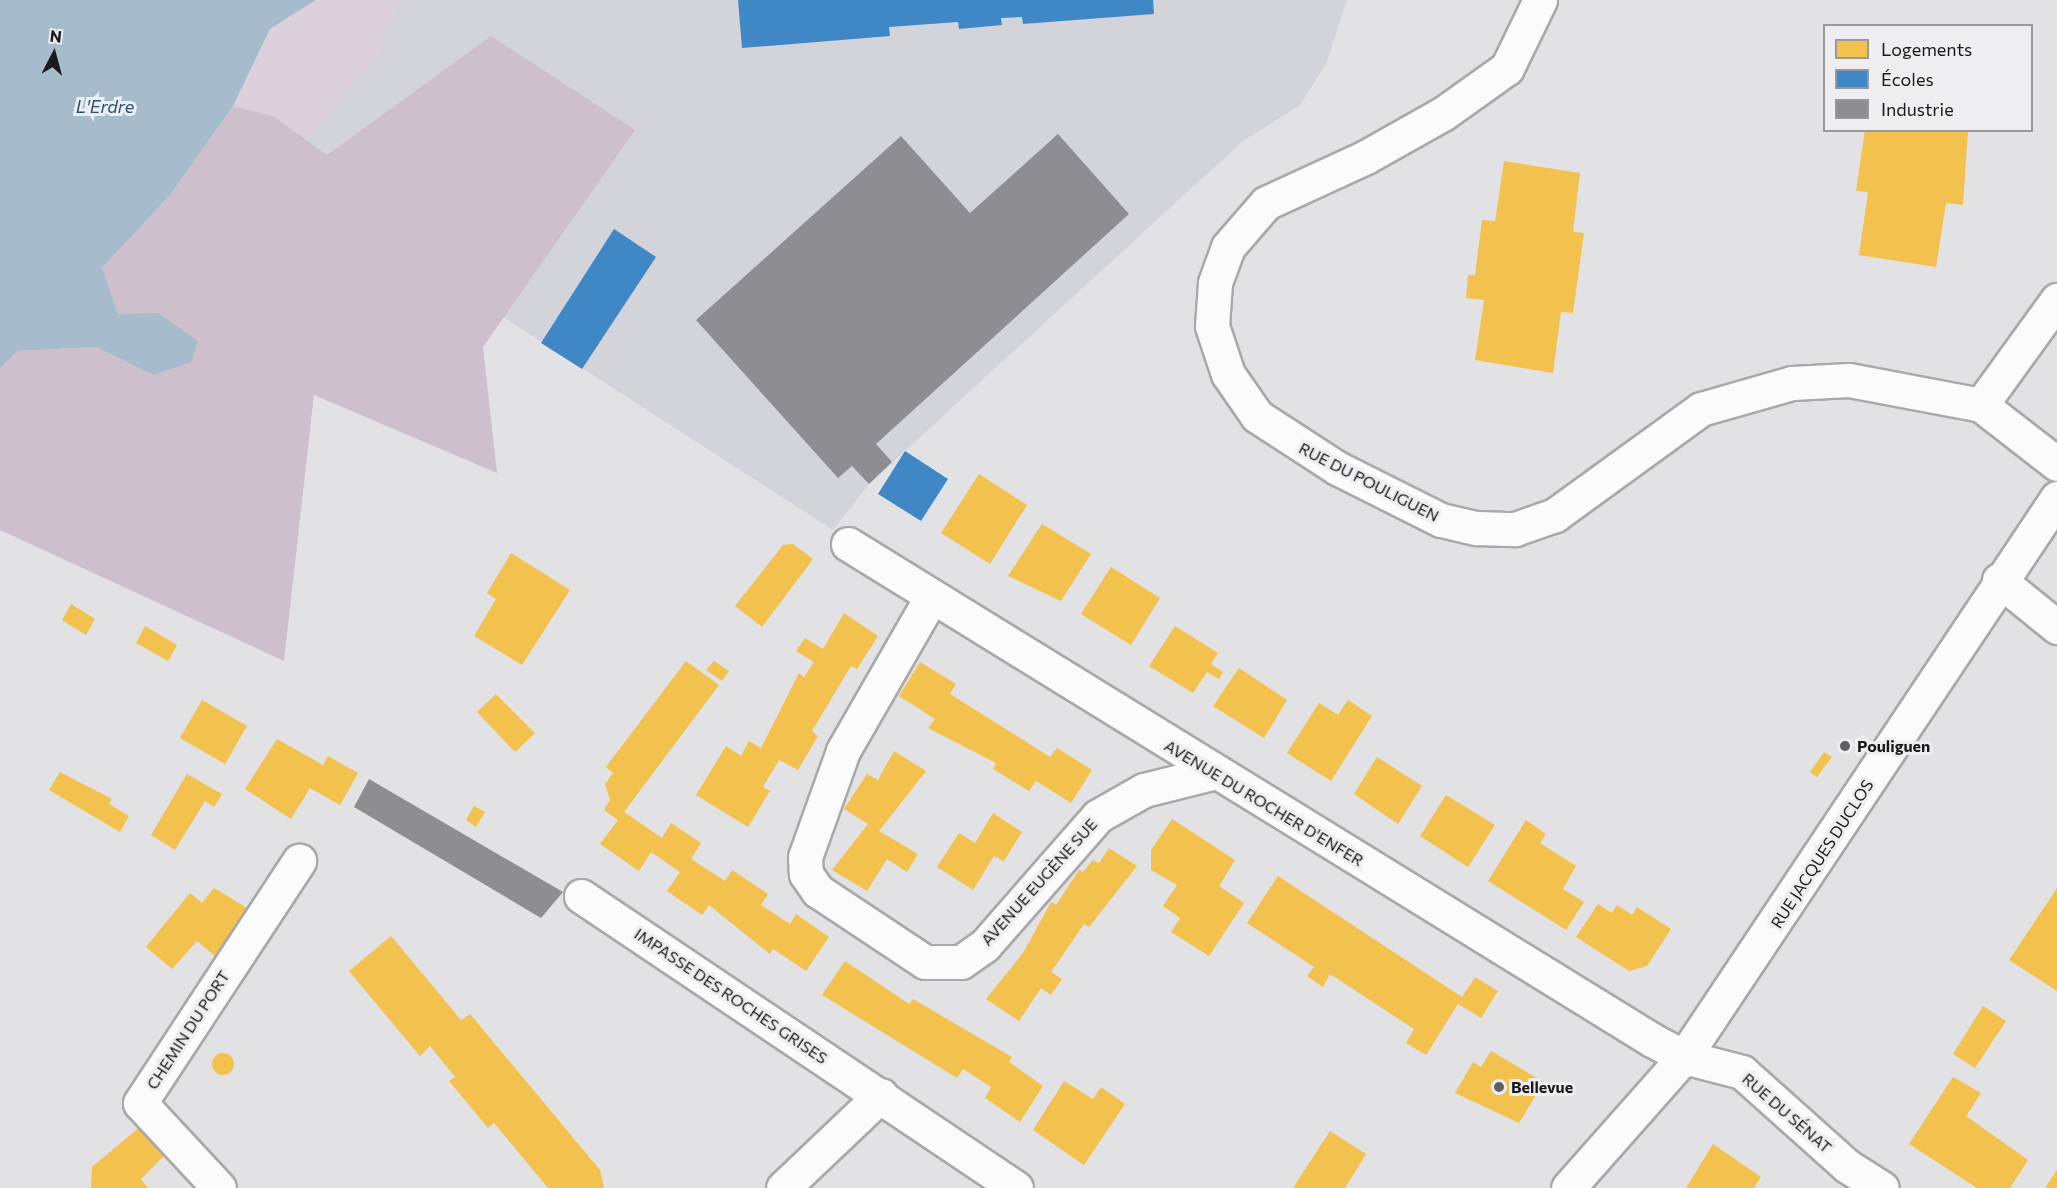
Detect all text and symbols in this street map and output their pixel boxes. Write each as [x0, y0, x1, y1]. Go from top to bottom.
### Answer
north arrow [24, 24, 84, 84]
legend [1823, 24, 2033, 132]
text: N [49, 26, 63, 46]
text: Logements [1881, 38, 1972, 60]
text: Écoles [1881, 68, 1934, 90]
water label: L'Erdre [76, 95, 134, 117]
text: Industrie [1881, 98, 1954, 120]
street label: RUE DU POULIGUEN [1296, 438, 1442, 526]
street label: AVENUE DU ROCHER D'ENFER [1161, 736, 1367, 870]
place label: Pouliguen [1857, 736, 1930, 756]
marker: Pouliguen [1838, 739, 1852, 753]
street label: RUE JACQUES DUCLOS [1767, 776, 1877, 932]
street label: AVENUE EUGÈNE SUE [977, 815, 1101, 949]
street label: IMPASSE DES ROCHES GRISES [631, 924, 831, 1068]
street label: CHEMIN DU PORT [142, 967, 234, 1093]
street label: RUE DU SÉNAT [1738, 1069, 1836, 1157]
place label: Bellevue [1511, 1077, 1573, 1097]
marker: Bellevue [1492, 1080, 1506, 1094]

